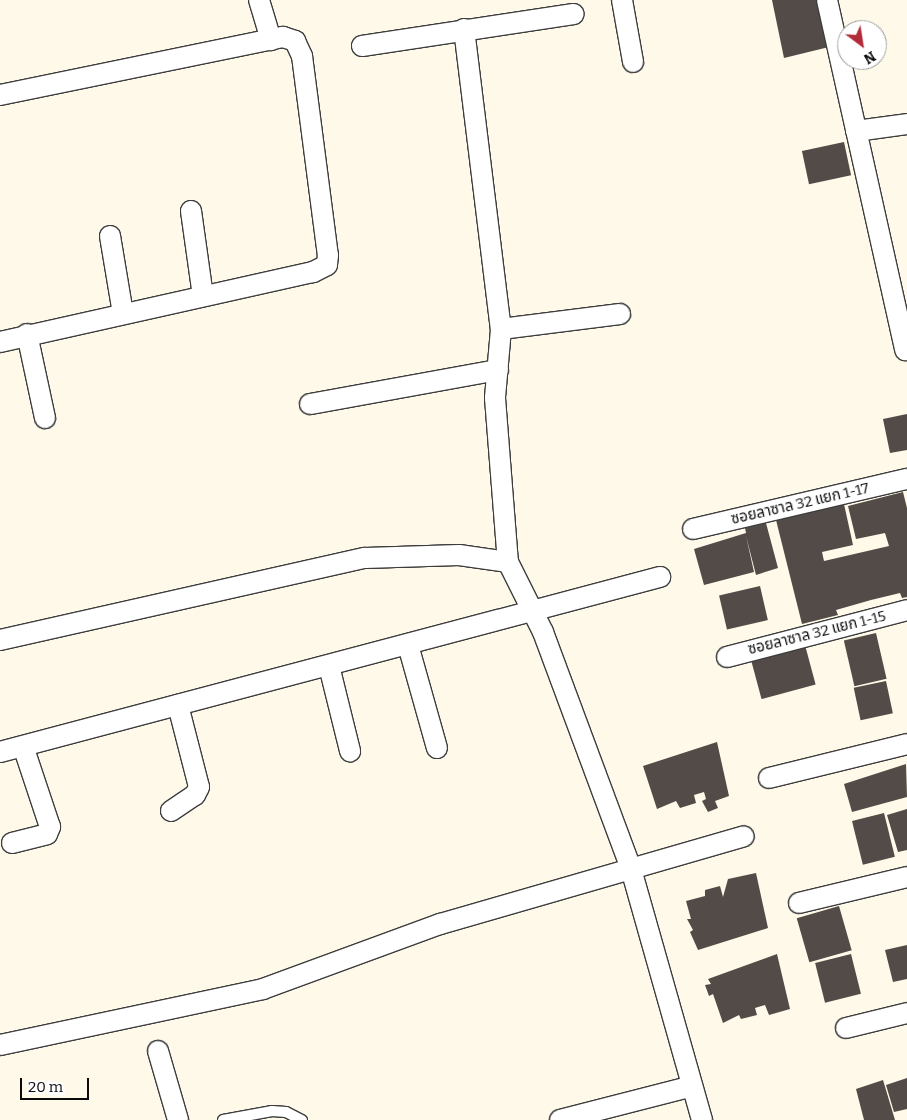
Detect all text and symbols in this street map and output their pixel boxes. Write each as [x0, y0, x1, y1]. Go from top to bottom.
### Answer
north arrow [837, 20, 887, 70]
text: N [860, 47, 878, 67]
street label: ซอยลาซาล 32 แยก 1-17 [729, 479, 871, 529]
street label: ซอยลาซาล 32 แยก 1-15 [746, 607, 888, 659]
scale bar [22, 1068, 91, 1100]
text: 20 m [28, 1078, 63, 1096]

